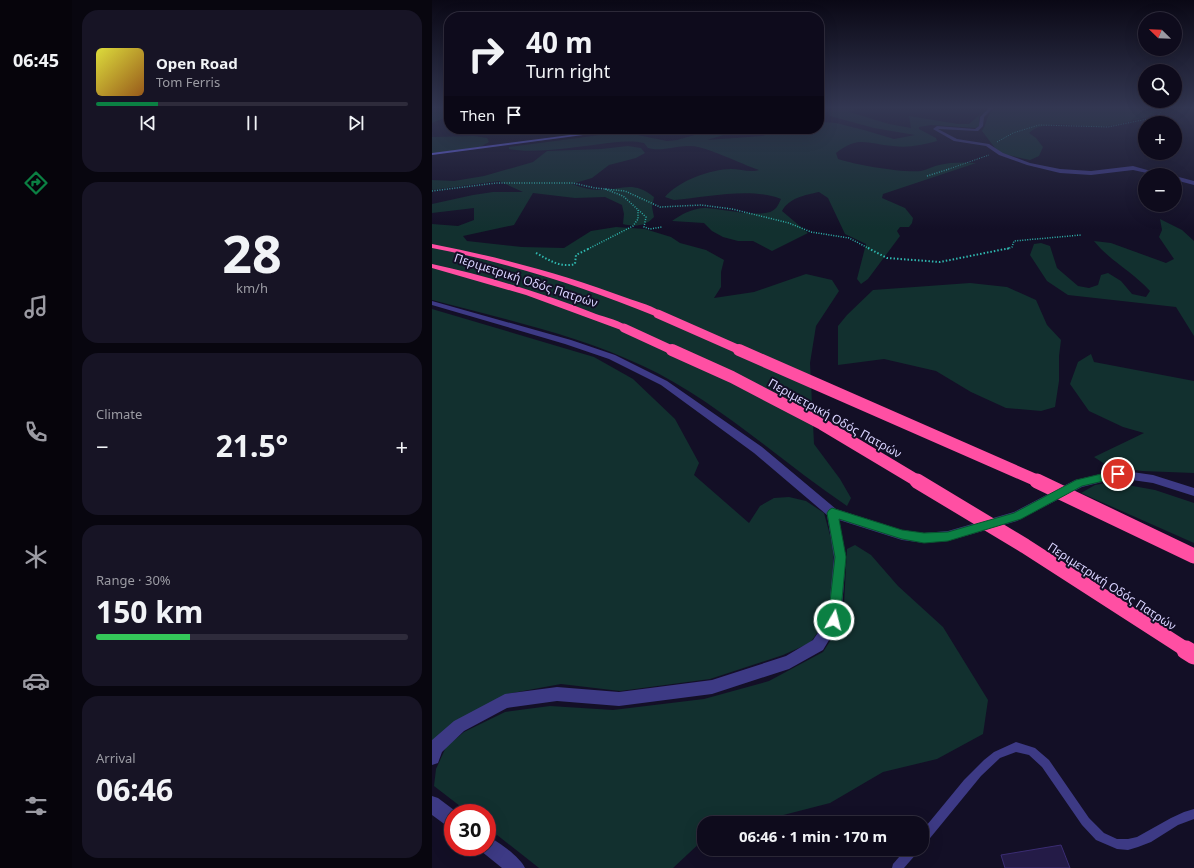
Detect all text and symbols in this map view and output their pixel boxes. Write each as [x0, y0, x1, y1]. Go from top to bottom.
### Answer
north arrow [1138, 12, 1182, 56]
map controls [1138, 12, 1182, 212]
text: 40 m [526, 23, 593, 61]
icon: right [460, 28, 512, 80]
text: 06:45 [13, 48, 59, 72]
text: Open Road [156, 53, 238, 73]
text: Turn right [526, 59, 610, 83]
button: search [1138, 64, 1182, 108]
text: Tom Ferris [156, 73, 220, 91]
icon: arrive [503, 104, 525, 126]
text: Then [460, 105, 495, 125]
icon: previous [137, 112, 159, 134]
icon: pause [241, 112, 263, 134]
icon: next [345, 112, 367, 134]
button: + [1138, 116, 1182, 160]
button: − [1138, 168, 1182, 212]
icon: directions [22, 169, 50, 197]
text: 28 [222, 217, 282, 288]
street label: Περιμετρική Οδός Πατρών [452, 249, 600, 311]
text: km/h [236, 279, 268, 297]
icon: music [22, 293, 50, 321]
street label: Περιμετρική Οδός Πατρών [765, 374, 905, 462]
text: Climate [96, 405, 142, 423]
icon: phone [22, 418, 50, 446]
text: 21.5° [216, 425, 288, 466]
text: − [96, 431, 109, 461]
text: + [395, 431, 408, 461]
pin [1101, 457, 1135, 491]
icon: arrive [1107, 463, 1129, 485]
street label: Περιμετρική Οδός Πατρών [1045, 538, 1179, 634]
icon: climate [22, 543, 50, 571]
text: Range · 30% [96, 571, 171, 589]
text: 150 km [96, 591, 203, 632]
position arrow [813, 599, 855, 641]
icon: car [22, 667, 50, 695]
text: Arrival [96, 749, 136, 767]
text: 06:46 [96, 769, 173, 810]
icon: filters [22, 792, 50, 820]
speed limit sign: 30 [444, 804, 496, 856]
text: 06:46 · 1 min · 170 m [739, 826, 887, 846]

